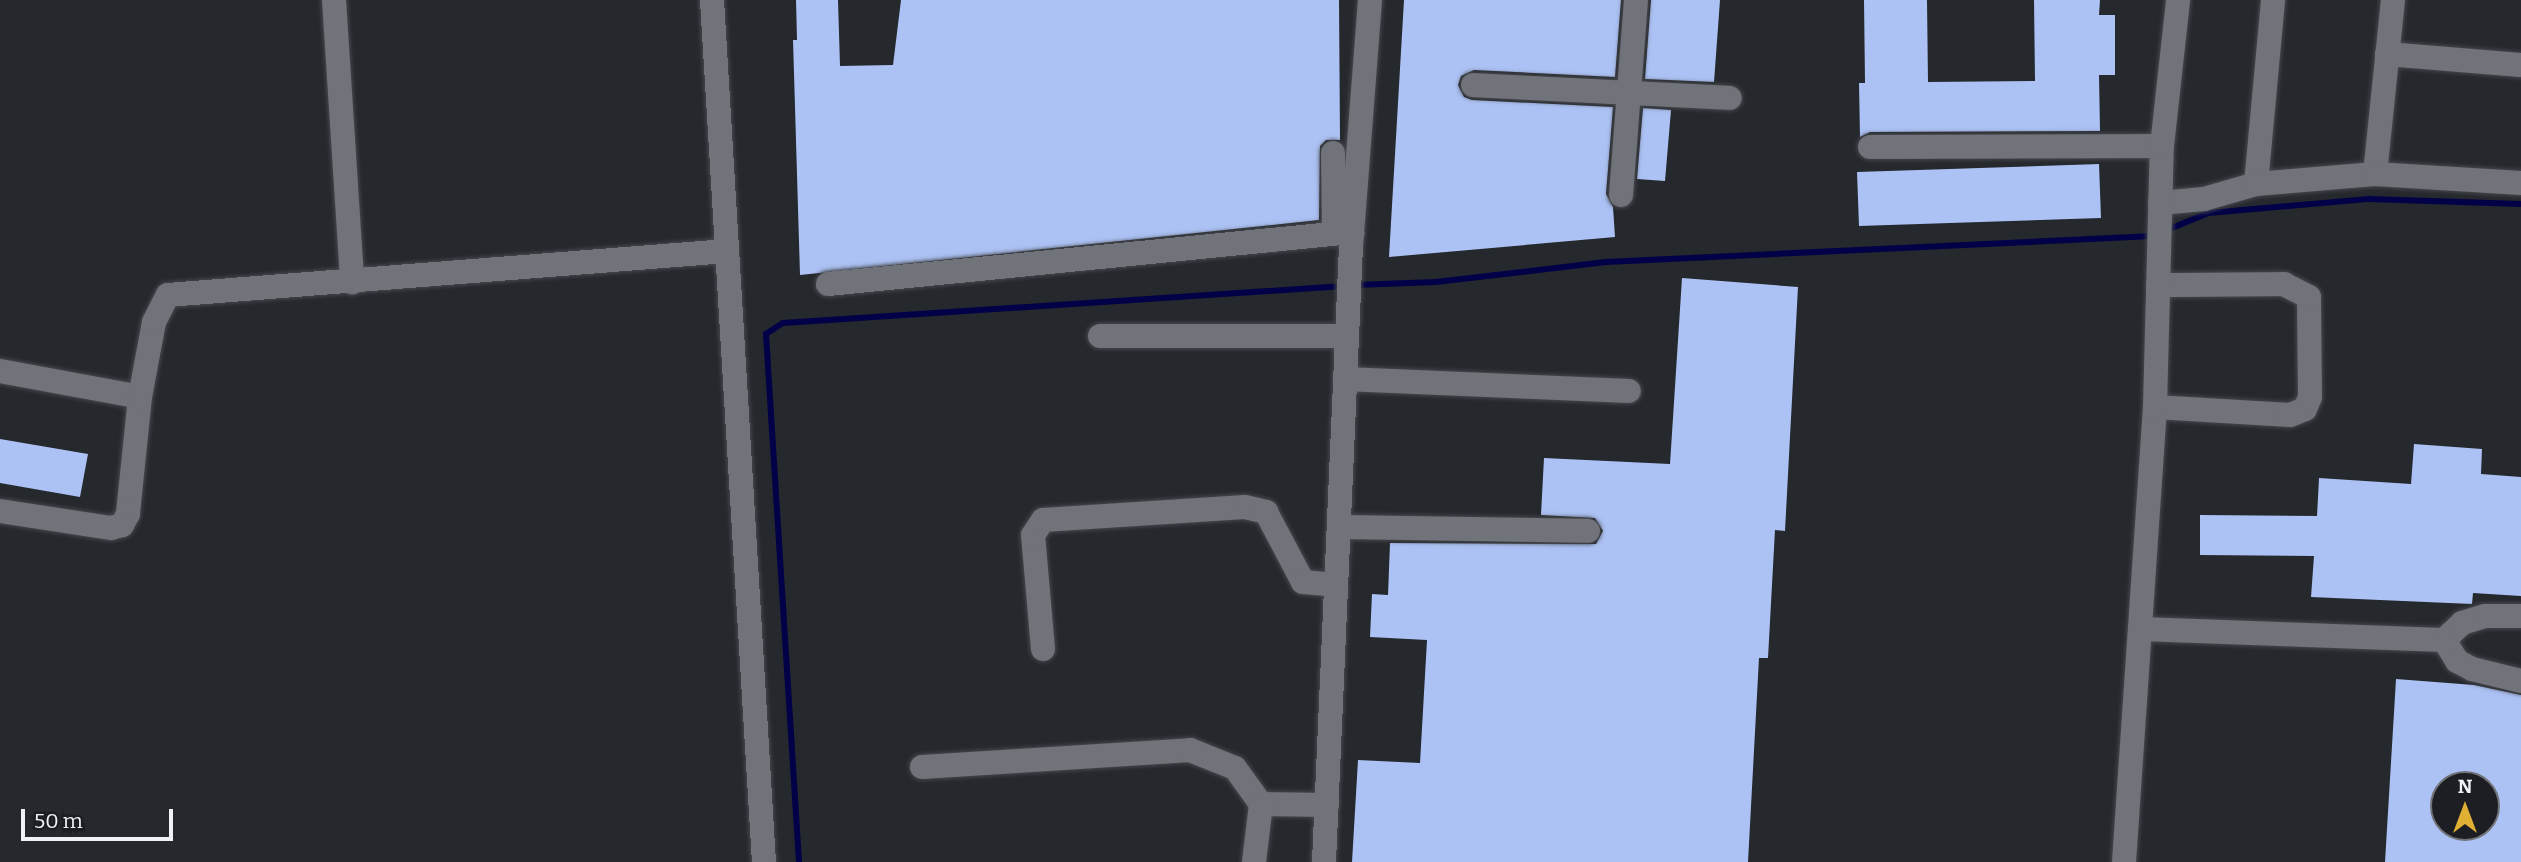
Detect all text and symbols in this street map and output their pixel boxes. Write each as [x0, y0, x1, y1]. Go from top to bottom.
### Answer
north arrow [2430, 771, 2500, 841]
text: N [2458, 775, 2472, 798]
scale bar [24, 796, 177, 840]
text: 50 m [34, 808, 83, 834]

